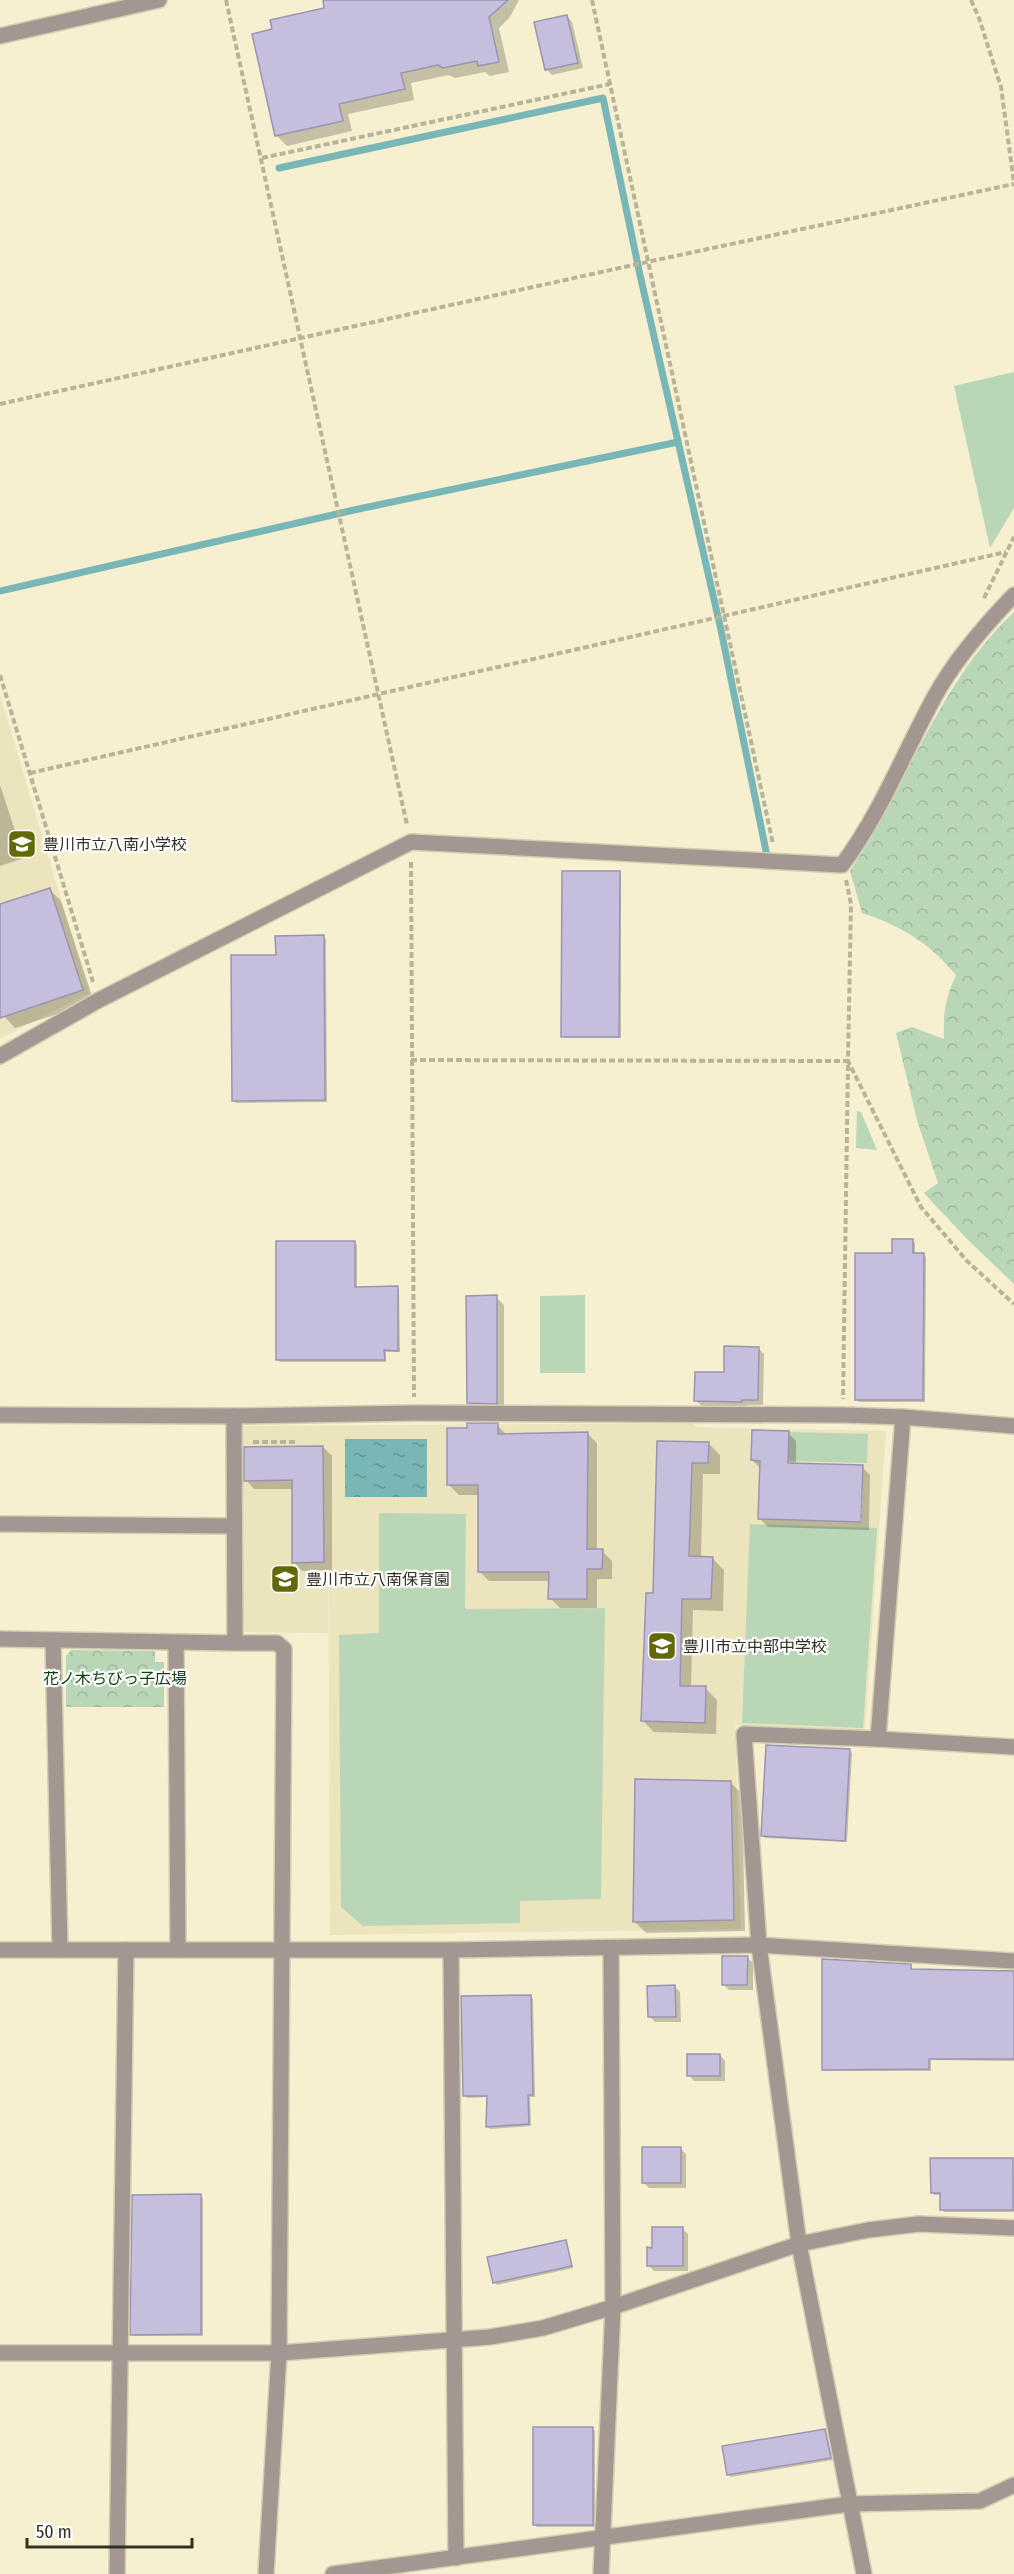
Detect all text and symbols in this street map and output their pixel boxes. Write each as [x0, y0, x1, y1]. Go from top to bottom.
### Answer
school or university icon: 豊川市立八南小学校 [6, 828, 38, 860]
place label: 豊川市立八南小学校 [43, 835, 187, 854]
school or university icon: 豊川市立八南保育園 [269, 1563, 301, 1595]
place label: 豊川市立八南保育園 [306, 1570, 450, 1589]
school or university icon: 豊川市立中部中学校 [646, 1630, 678, 1662]
place label: 豊川市立中部中学校 [683, 1637, 827, 1656]
park label: 花ノ木ちびっ子広場 [43, 1669, 187, 1688]
scale bar [27, 2511, 192, 2549]
text: 50 m [36, 2521, 72, 2543]

